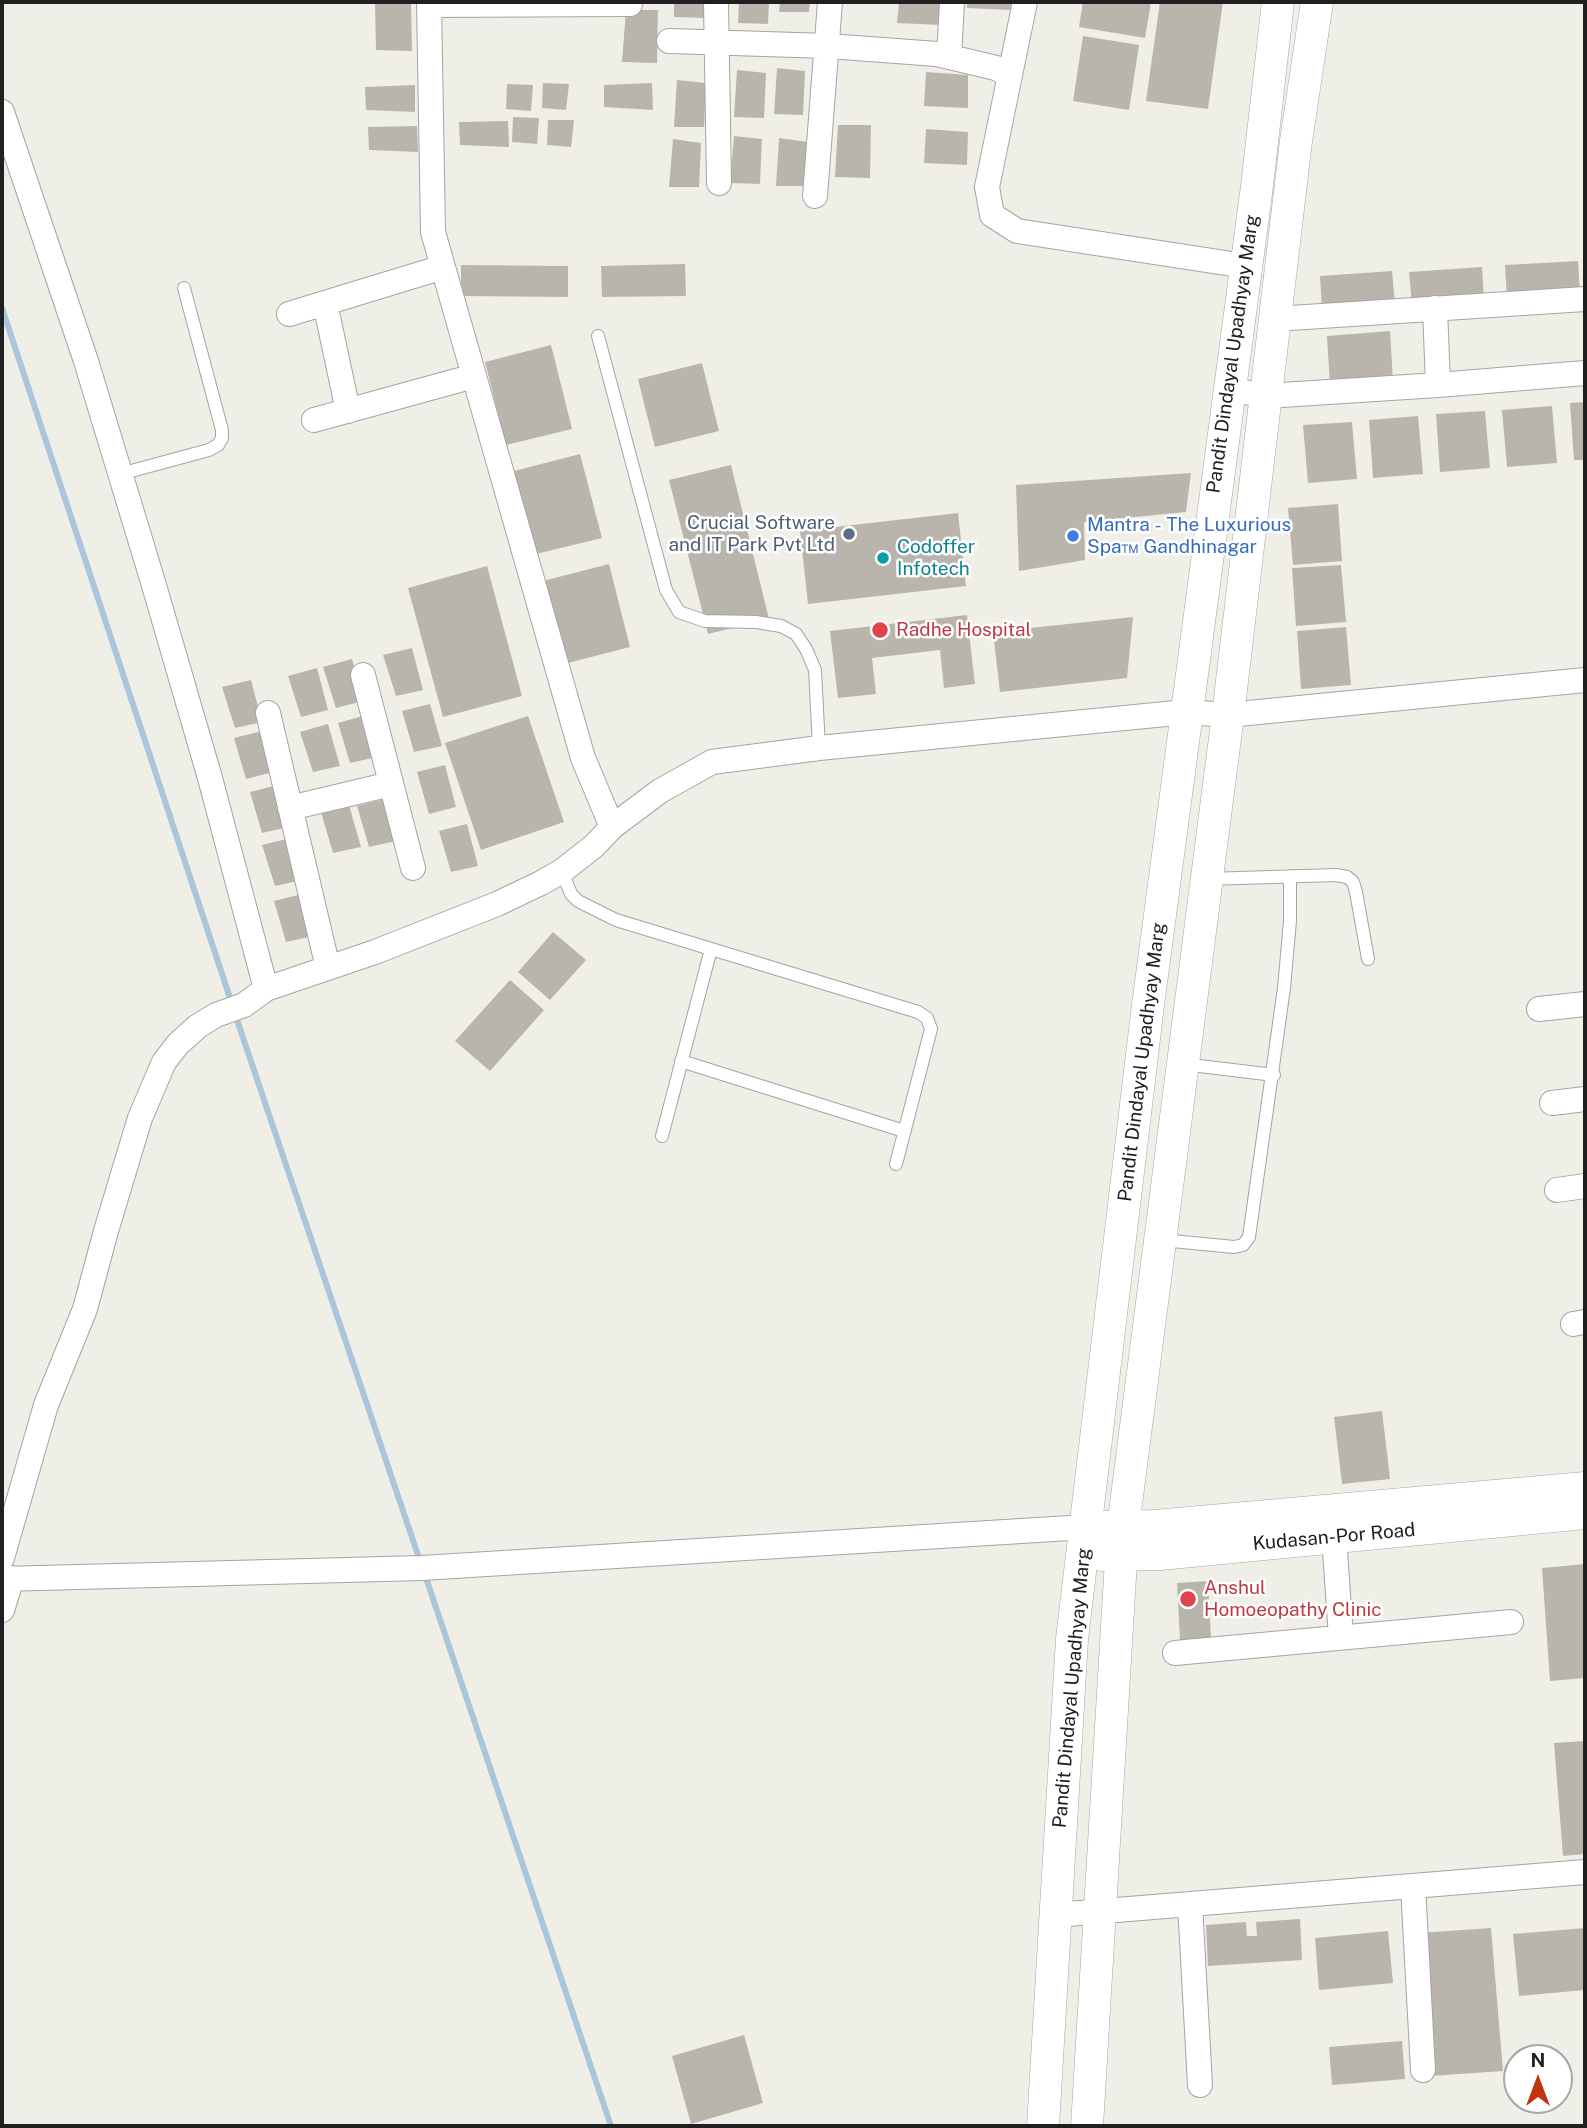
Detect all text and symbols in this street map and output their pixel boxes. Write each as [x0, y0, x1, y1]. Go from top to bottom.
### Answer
street label: Pandit Dindayal Upadhyay Marg [1202, 213, 1264, 495]
place label: Crucial Software and IT Park Pvt Ltd [669, 512, 835, 556]
place label: Mantra - The Luxurious Spa™ Gandhinagar [1087, 514, 1291, 558]
marker: Crucial Software and IT Park Pvt Ltd [841, 526, 857, 542]
marker: Mantra - The Luxurious Spa™ Gandhinagar [1065, 528, 1081, 544]
place label: Codoffer Infotech [897, 536, 975, 580]
marker: Codoffer Infotech [875, 550, 891, 566]
place label: Radhe Hospital [896, 619, 1031, 641]
marker: Radhe Hospital [870, 620, 890, 640]
street label: Pandit Dindayal Upadhyay Marg [1114, 921, 1170, 1203]
street label: Kudasan-Por Road [1252, 1519, 1416, 1555]
street label: Pandit Dindayal Upadhyay Marg [1048, 1547, 1096, 1829]
place label: Anshul Homoeopathy Clinic [1204, 1577, 1382, 1621]
marker: Anshul Homoeopathy Clinic [1178, 1589, 1198, 1609]
north arrow [1503, 2044, 1573, 2114]
text: N [1531, 2049, 1545, 2071]

